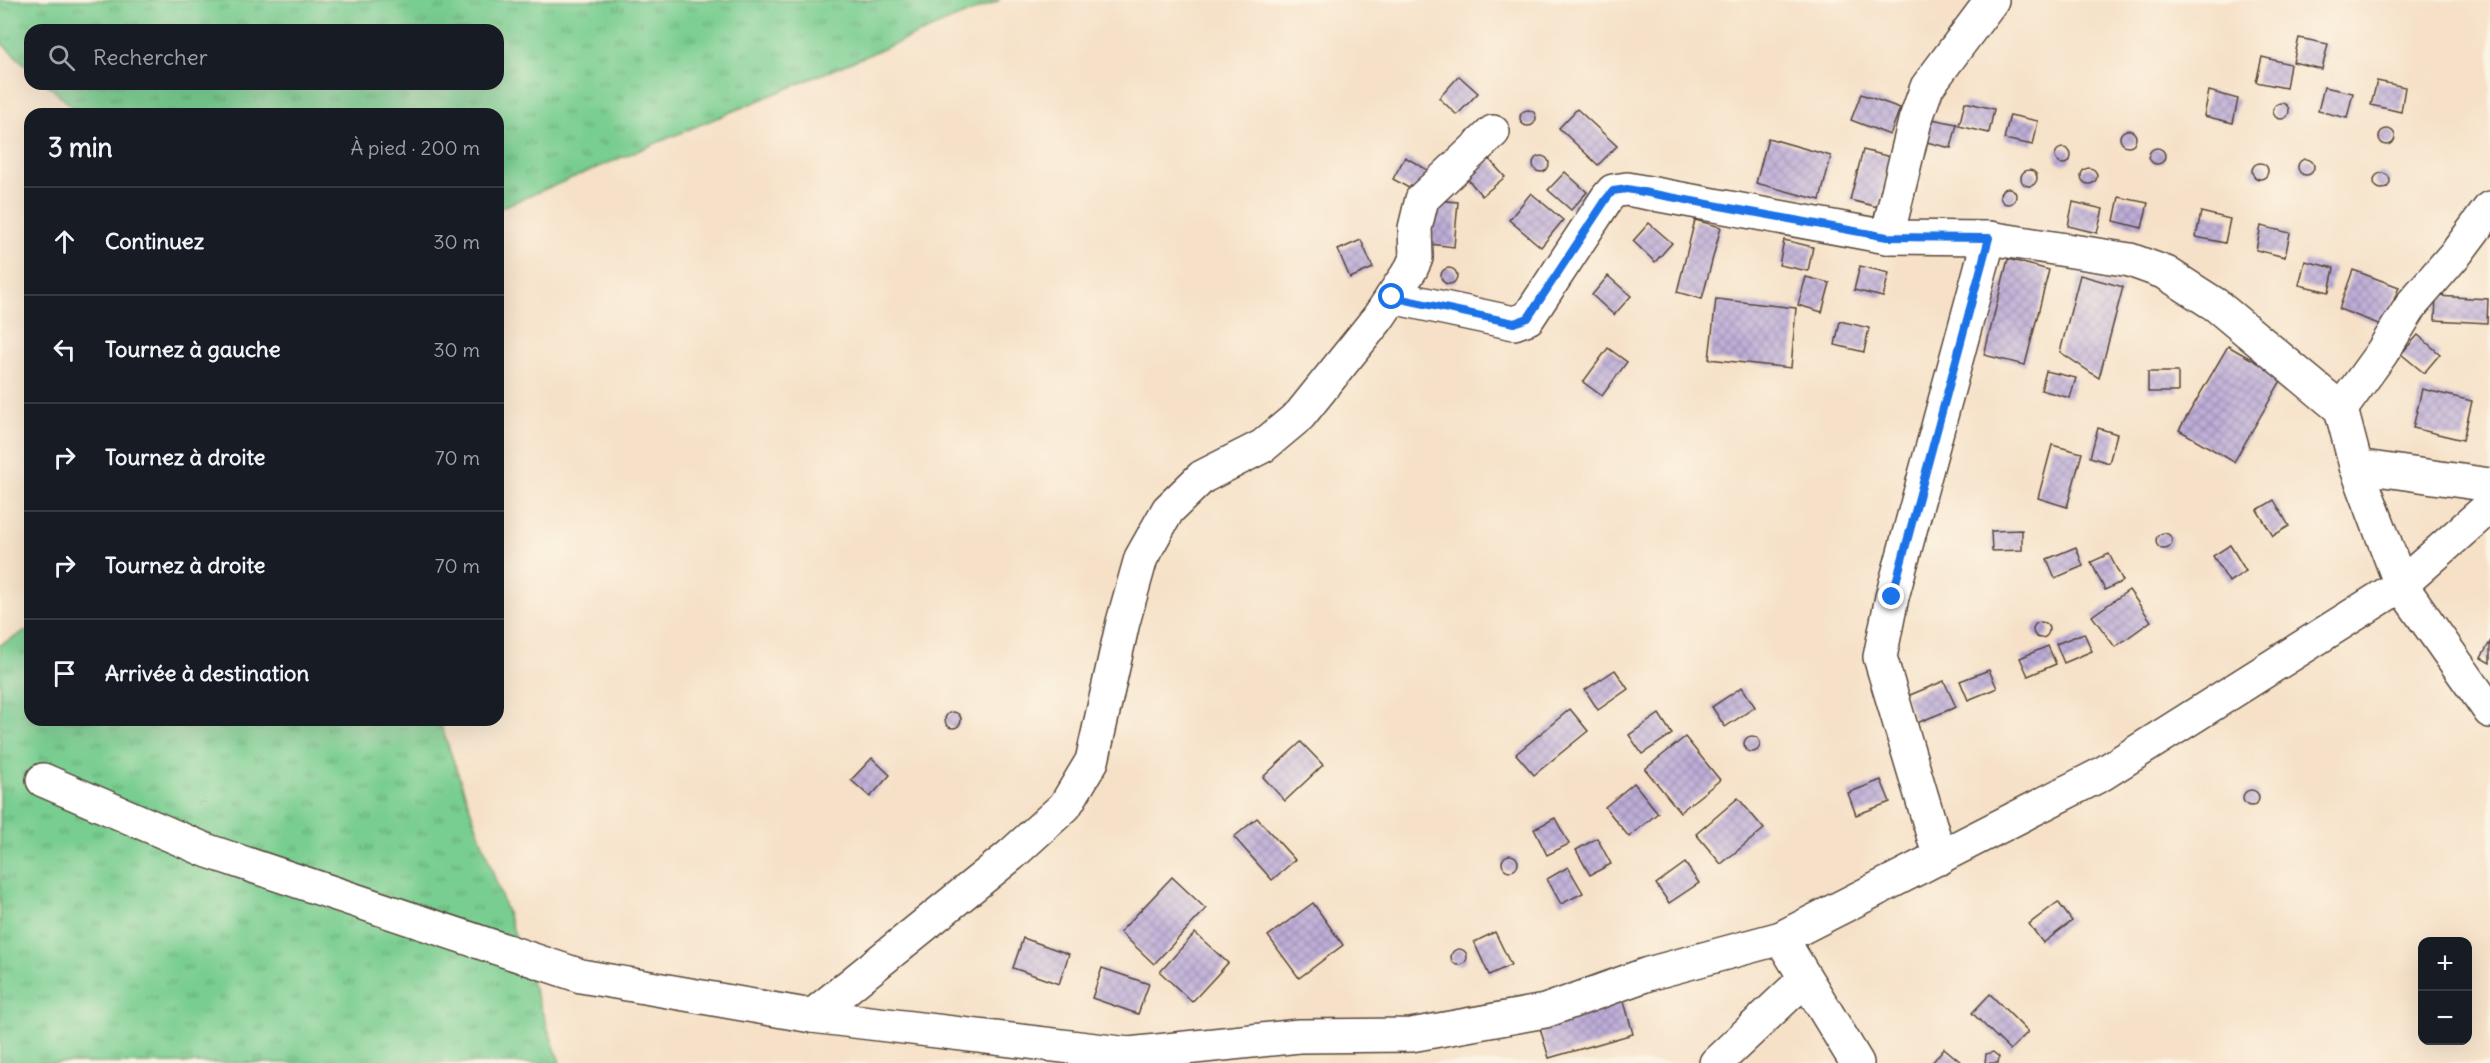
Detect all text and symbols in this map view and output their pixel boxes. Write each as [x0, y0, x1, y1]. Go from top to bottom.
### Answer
search box [24, 24, 504, 90]
icon: search [45, 41, 78, 74]
text: Rechercher [93, 43, 208, 71]
text: 3 min [48, 131, 113, 164]
text: À pied · 200 m [350, 135, 480, 160]
icon: ahead [48, 225, 81, 258]
text: Continuez [105, 227, 204, 255]
text: 30 m [433, 229, 480, 254]
route start [1378, 283, 1404, 309]
icon: left [48, 333, 81, 366]
text: Tournez à gauche [105, 335, 281, 363]
text: 30 m [433, 337, 480, 362]
icon: right [48, 441, 81, 474]
text: Tournez à droite [105, 443, 265, 471]
text: 70 m [435, 445, 480, 470]
icon: right [48, 549, 81, 582]
text: Tournez à droite [105, 551, 265, 579]
text: 70 m [435, 553, 480, 578]
route end [1878, 583, 1904, 609]
icon: arrive [48, 657, 81, 690]
text: Arrivée à destination [105, 659, 309, 687]
map controls [2418, 937, 2472, 1045]
button: + [2418, 937, 2472, 991]
button: − [2418, 991, 2472, 1045]

